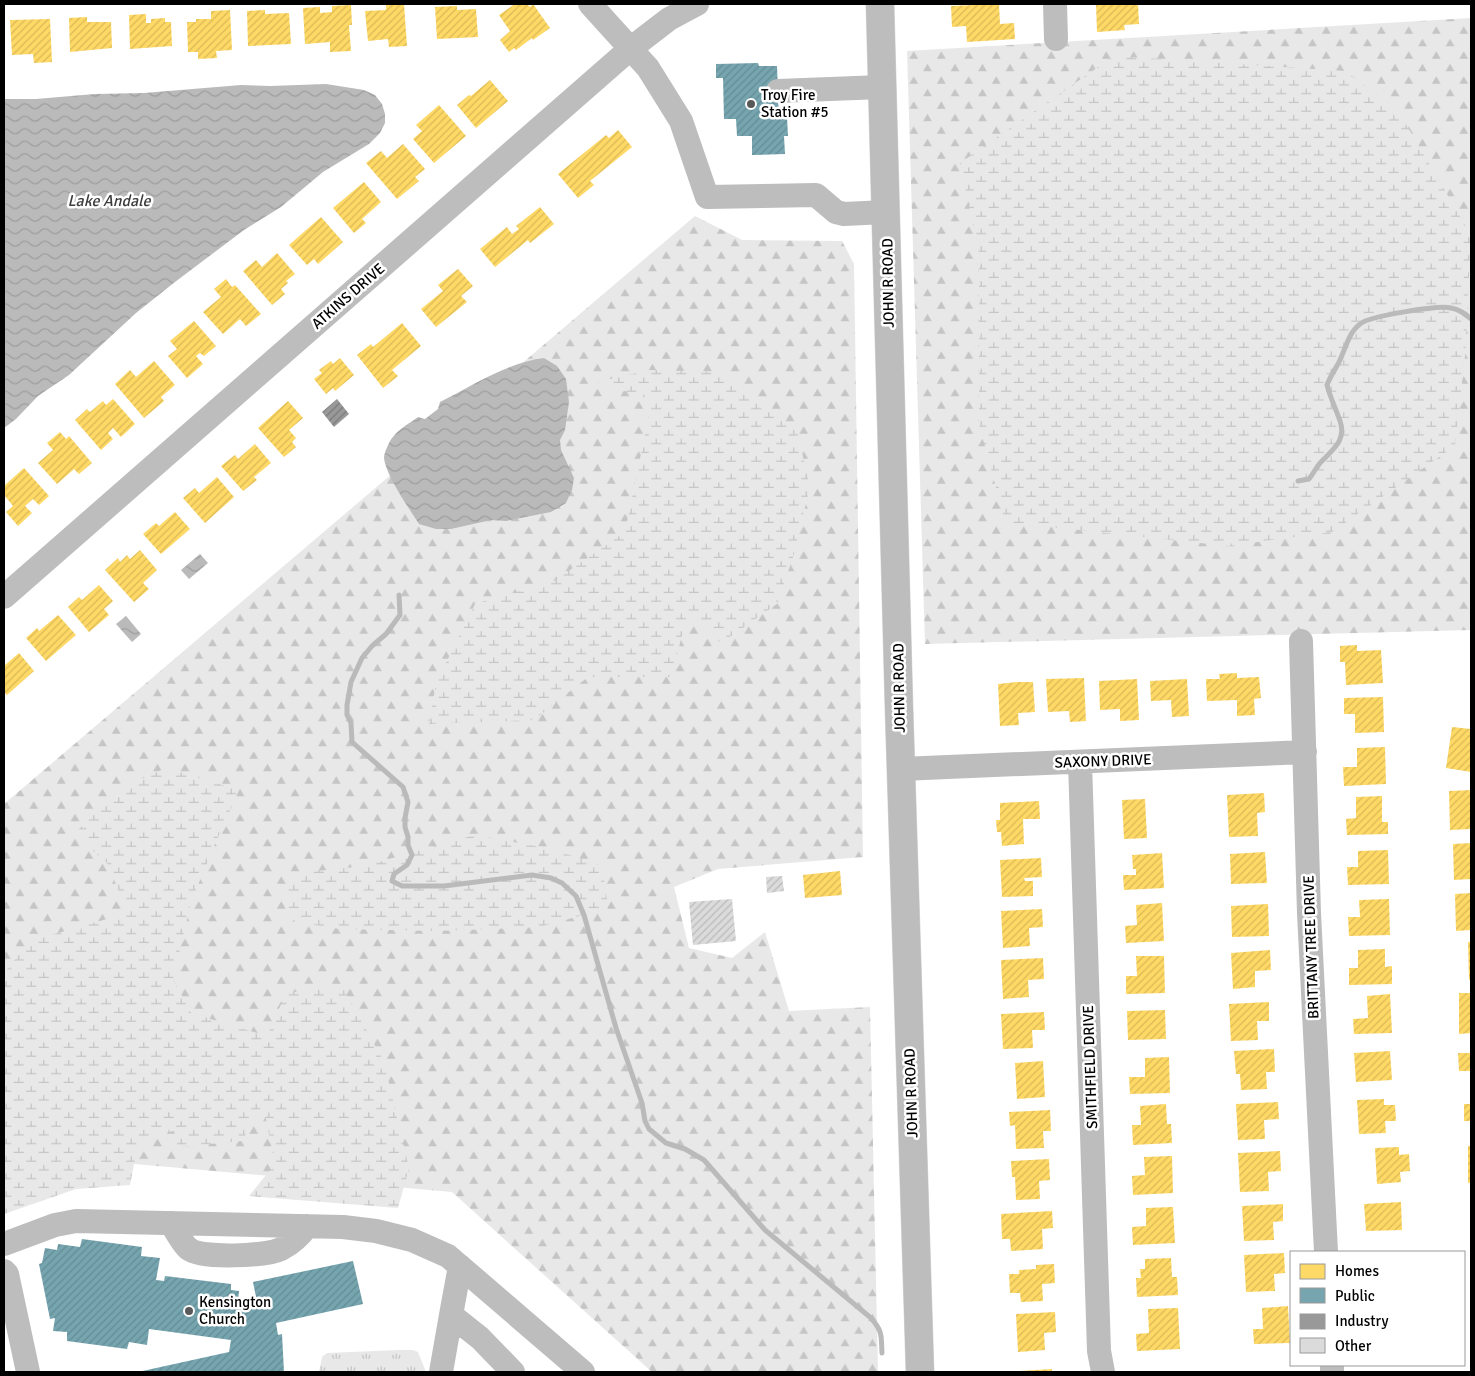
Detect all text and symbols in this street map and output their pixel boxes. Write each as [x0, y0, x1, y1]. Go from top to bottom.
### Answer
place label: Troy Fire Station #5 [761, 86, 829, 121]
marker: Troy Fire Station #5 [745, 98, 757, 110]
water label: Lake Andale [67, 191, 152, 211]
street label: JOHN R ROAD [878, 238, 898, 328]
street label: ATKINS DRIVE [308, 259, 388, 333]
street label: JOHN R ROAD [889, 643, 909, 733]
street label: SAXONY DRIVE [1054, 750, 1152, 772]
street label: BRITTANY TREE DRIVE [1299, 875, 1323, 1019]
street label: SMITHFIELD DRIVE [1079, 1005, 1101, 1129]
street label: JOHN R ROAD [900, 1048, 922, 1138]
legend [1290, 1251, 1465, 1366]
text: Homes [1335, 1262, 1379, 1280]
text: Public [1335, 1287, 1375, 1305]
place label: Kensington Church [199, 1293, 271, 1328]
marker: Kensington Church [183, 1305, 195, 1317]
text: Industry [1335, 1312, 1388, 1330]
text: Other [1335, 1337, 1372, 1355]

